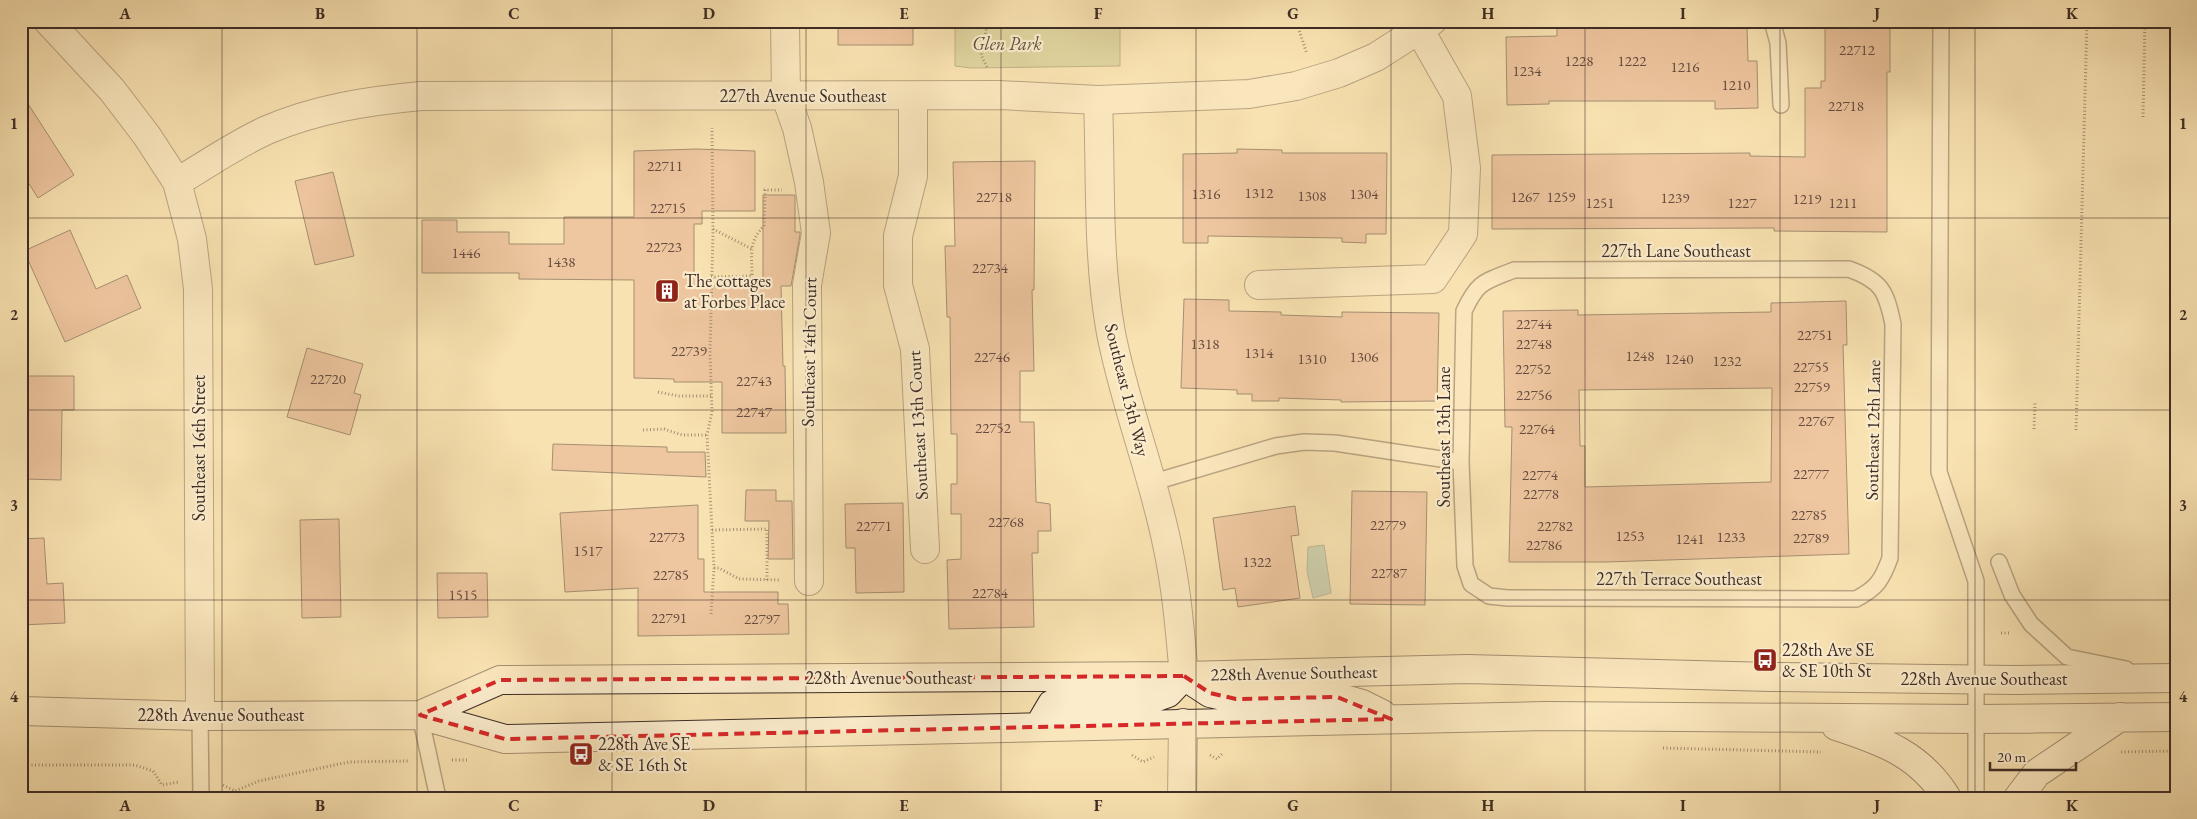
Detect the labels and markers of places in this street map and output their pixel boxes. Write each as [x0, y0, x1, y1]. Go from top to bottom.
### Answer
place label: The cottages at Forbes Place [684, 269, 785, 313]
building icon: The cottages at Forbes Place [654, 278, 680, 304]
place label: 228th Ave SE & SE 10th St [1782, 638, 1874, 682]
bus stop icon: 228th Ave SE & SE 10th St [1752, 647, 1778, 673]
place label: 228th Ave SE & SE 16th St [598, 732, 690, 776]
bus stop icon: 228th Ave SE & SE 16th St [568, 741, 594, 767]

